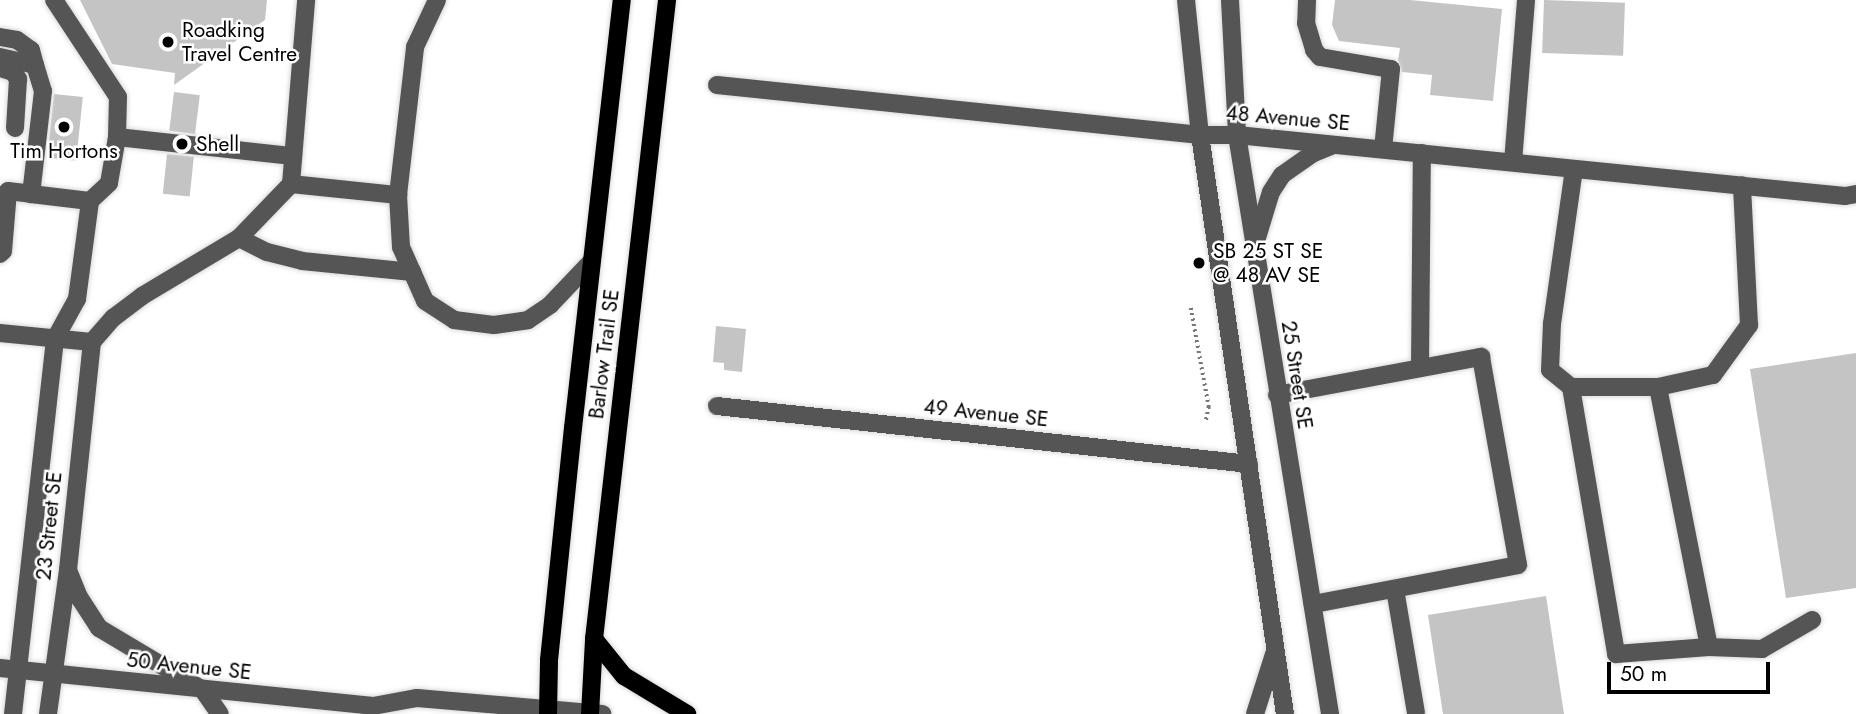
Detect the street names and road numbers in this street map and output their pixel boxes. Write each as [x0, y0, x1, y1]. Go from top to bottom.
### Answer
street label: 48 Avenue SE [1225, 100, 1351, 136]
street label: Barlow Trail SE [584, 288, 624, 420]
street label: 25 Street SE [1276, 319, 1318, 431]
street label: 49 Avenue SE [922, 394, 1050, 432]
street label: 23 Street SE [31, 470, 67, 582]
street label: 50 Avenue SE [125, 647, 253, 685]

